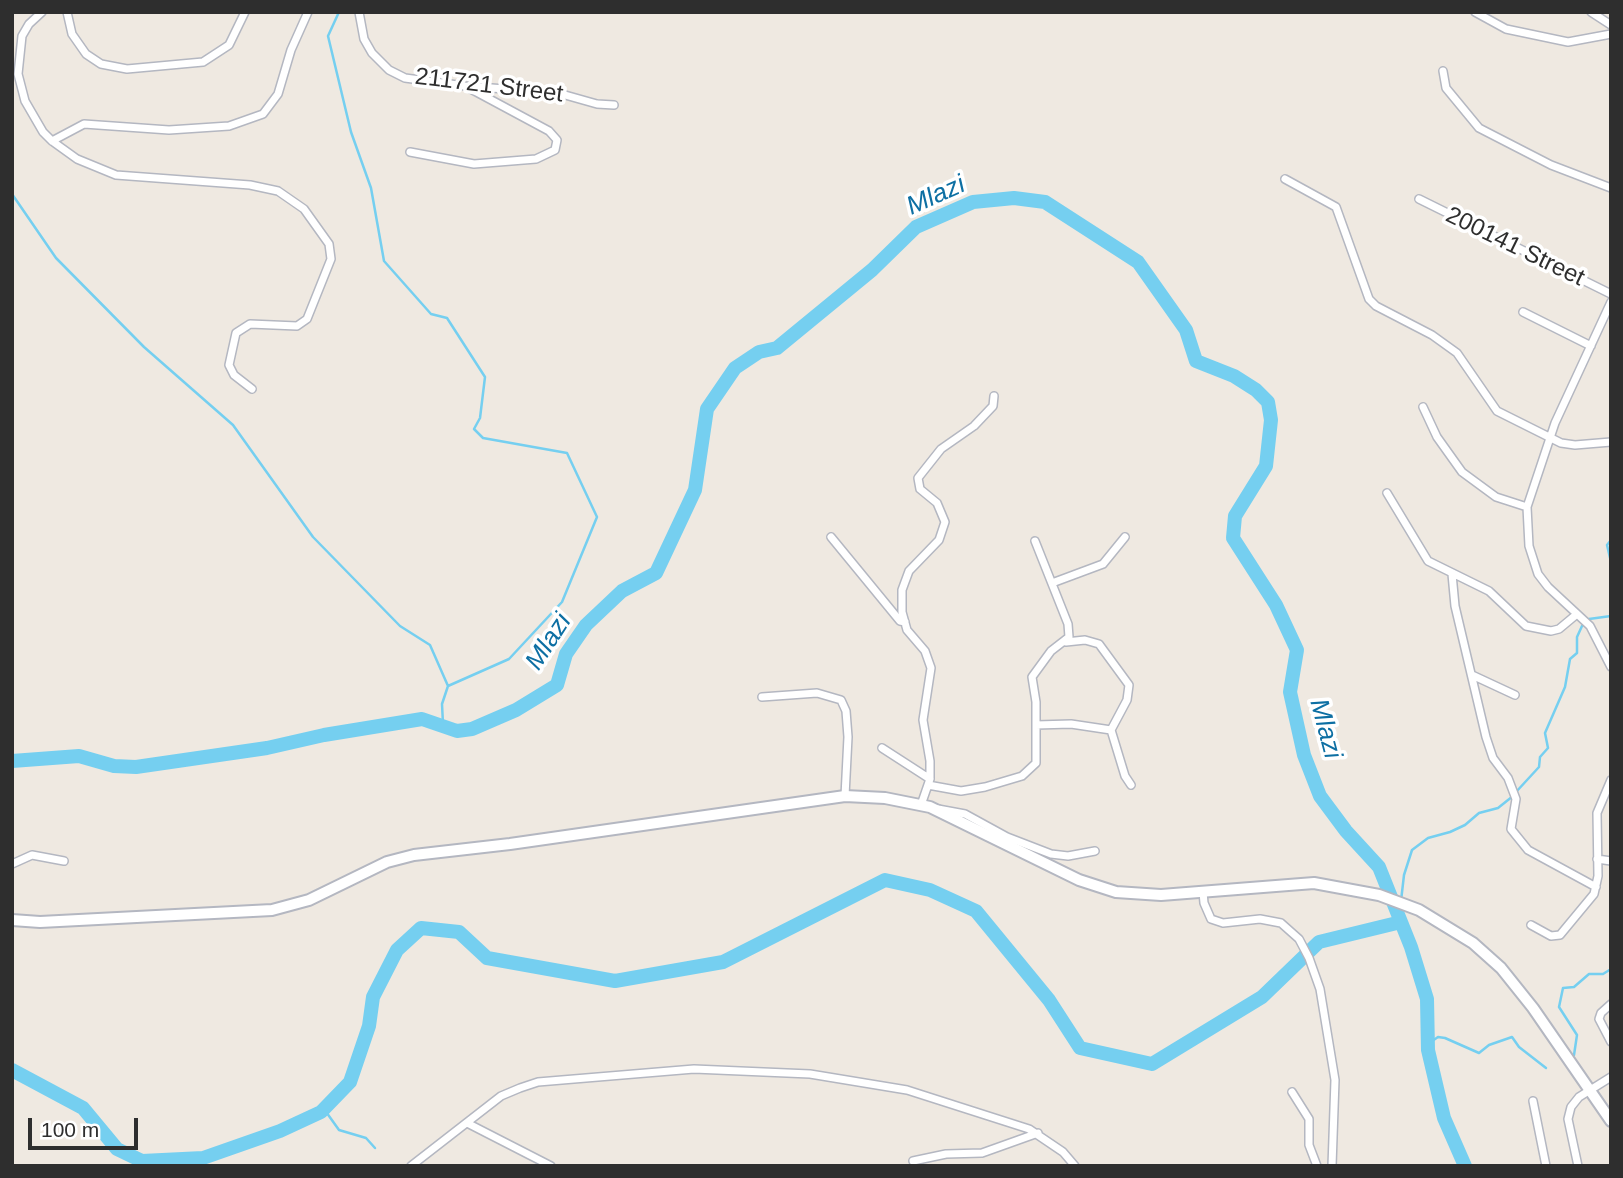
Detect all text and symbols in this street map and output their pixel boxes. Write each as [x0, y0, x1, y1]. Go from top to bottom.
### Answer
street label: 211721 Street [413, 63, 565, 109]
water label: Mlazi [902, 169, 970, 223]
street label: 200141 Street [1441, 201, 1589, 293]
water label: Mlazi [519, 608, 579, 676]
water label: Mlazi [1302, 696, 1348, 762]
scale bar [32, 1104, 142, 1148]
text: 100 m [41, 1118, 99, 1141]

